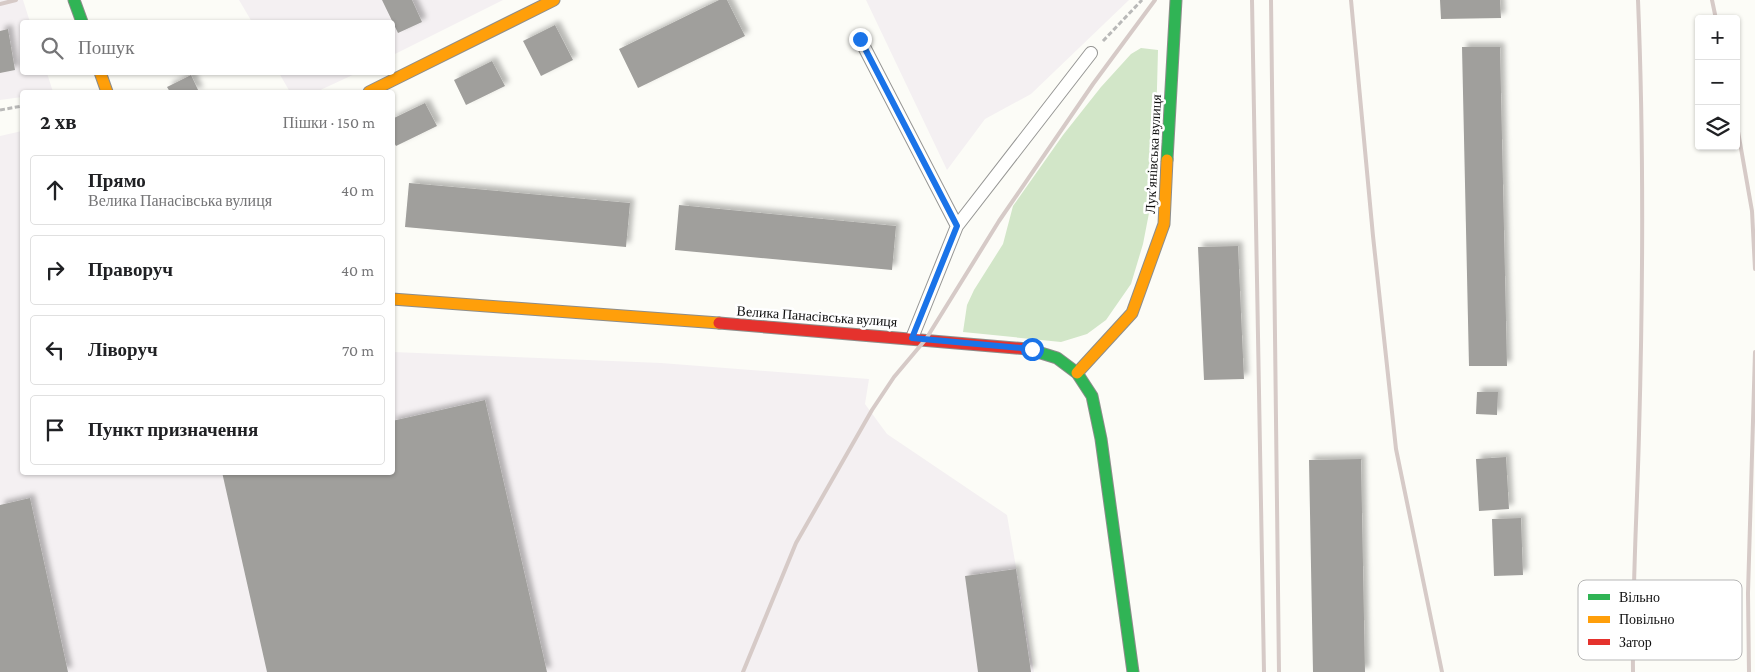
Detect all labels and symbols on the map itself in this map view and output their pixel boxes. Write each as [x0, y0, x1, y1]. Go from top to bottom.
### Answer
route end [849, 28, 872, 51]
street label: Лук’янівська вулиця [1142, 93, 1164, 214]
street label: Велика Панасівська вулиця [736, 302, 898, 330]
route start [1021, 338, 1044, 361]
legend [1578, 580, 1742, 660]
text: Вільно [1619, 589, 1660, 605]
text: Повільно [1619, 611, 1674, 627]
text: Затор [1619, 634, 1652, 650]

